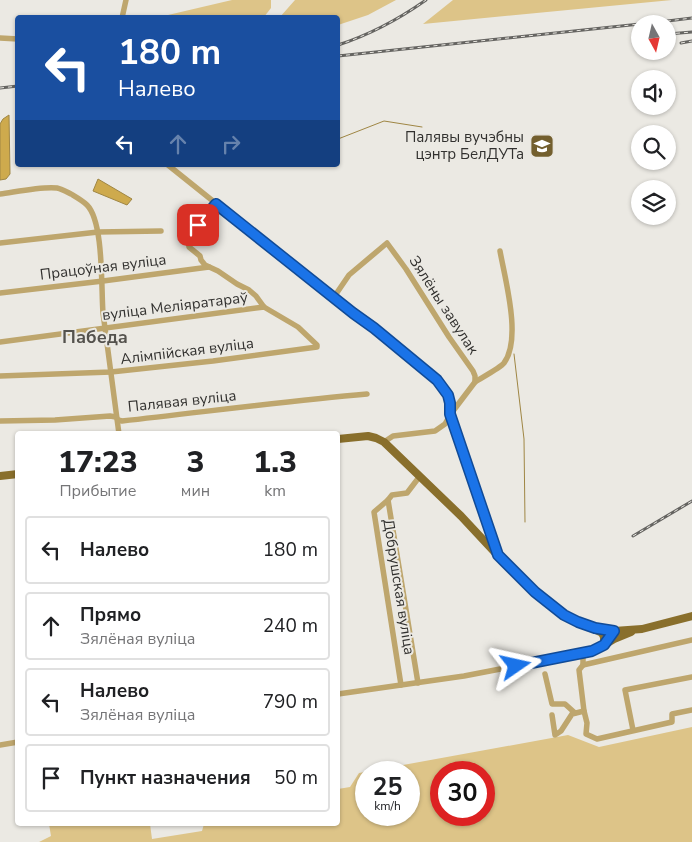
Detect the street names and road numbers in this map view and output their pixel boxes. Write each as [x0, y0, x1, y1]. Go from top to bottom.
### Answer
street label: Працоўная вуліца [39, 249, 167, 285]
street label: Зялёны завулак [405, 252, 483, 358]
street label: вуліца Меліяратараў [101, 287, 249, 325]
street label: Алімпійская вуліца [119, 333, 255, 369]
street label: Палявая вуліца [127, 385, 237, 417]
street label: Добрушская вуліца [378, 518, 420, 656]

